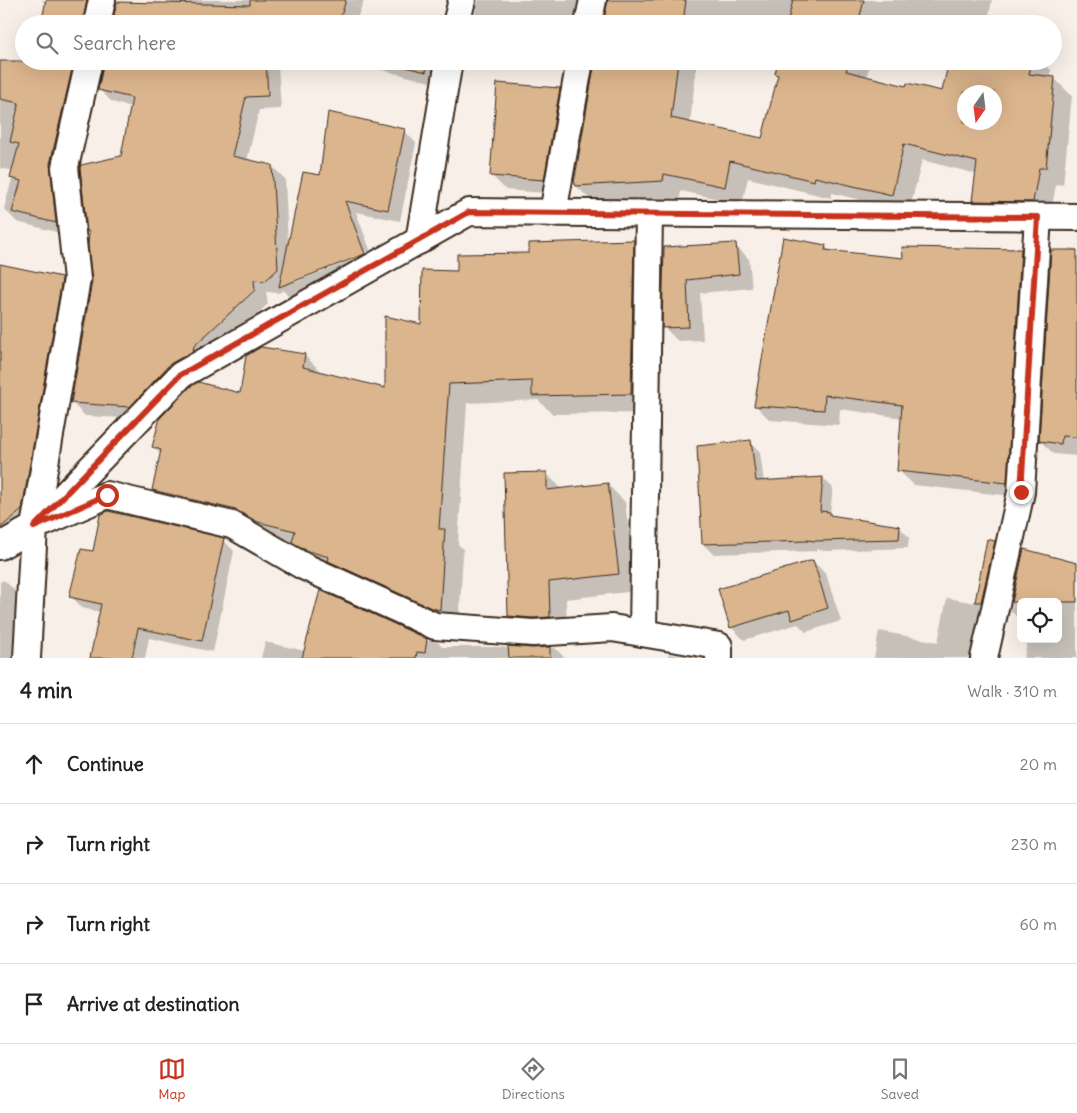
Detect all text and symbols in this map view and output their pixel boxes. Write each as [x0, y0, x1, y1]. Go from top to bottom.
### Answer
search box [15, 15, 1062, 70]
icon: search [33, 29, 61, 57]
text: Search here [73, 31, 176, 55]
north arrow [957, 85, 1002, 130]
route end [1010, 481, 1033, 504]
route start [96, 484, 119, 507]
map controls [1017, 598, 1062, 643]
button: locate [1017, 598, 1062, 643]
text: 4 min [20, 677, 72, 704]
text: Walk · 310 m [967, 681, 1057, 701]
icon: ahead [20, 750, 48, 778]
text: Continue [67, 752, 144, 776]
text: 20 m [1020, 754, 1057, 774]
icon: right [20, 830, 48, 858]
text: Turn right [67, 832, 150, 856]
text: 230 m [1011, 834, 1057, 854]
icon: right [20, 910, 48, 938]
text: Turn right [67, 912, 150, 936]
text: 60 m [1019, 914, 1057, 934]
icon: arrive [20, 990, 48, 1018]
text: Arrive at destination [67, 992, 240, 1016]
tab: Map [158, 1055, 186, 1103]
tab: Directions [502, 1055, 565, 1103]
tab: Saved [881, 1055, 919, 1103]

